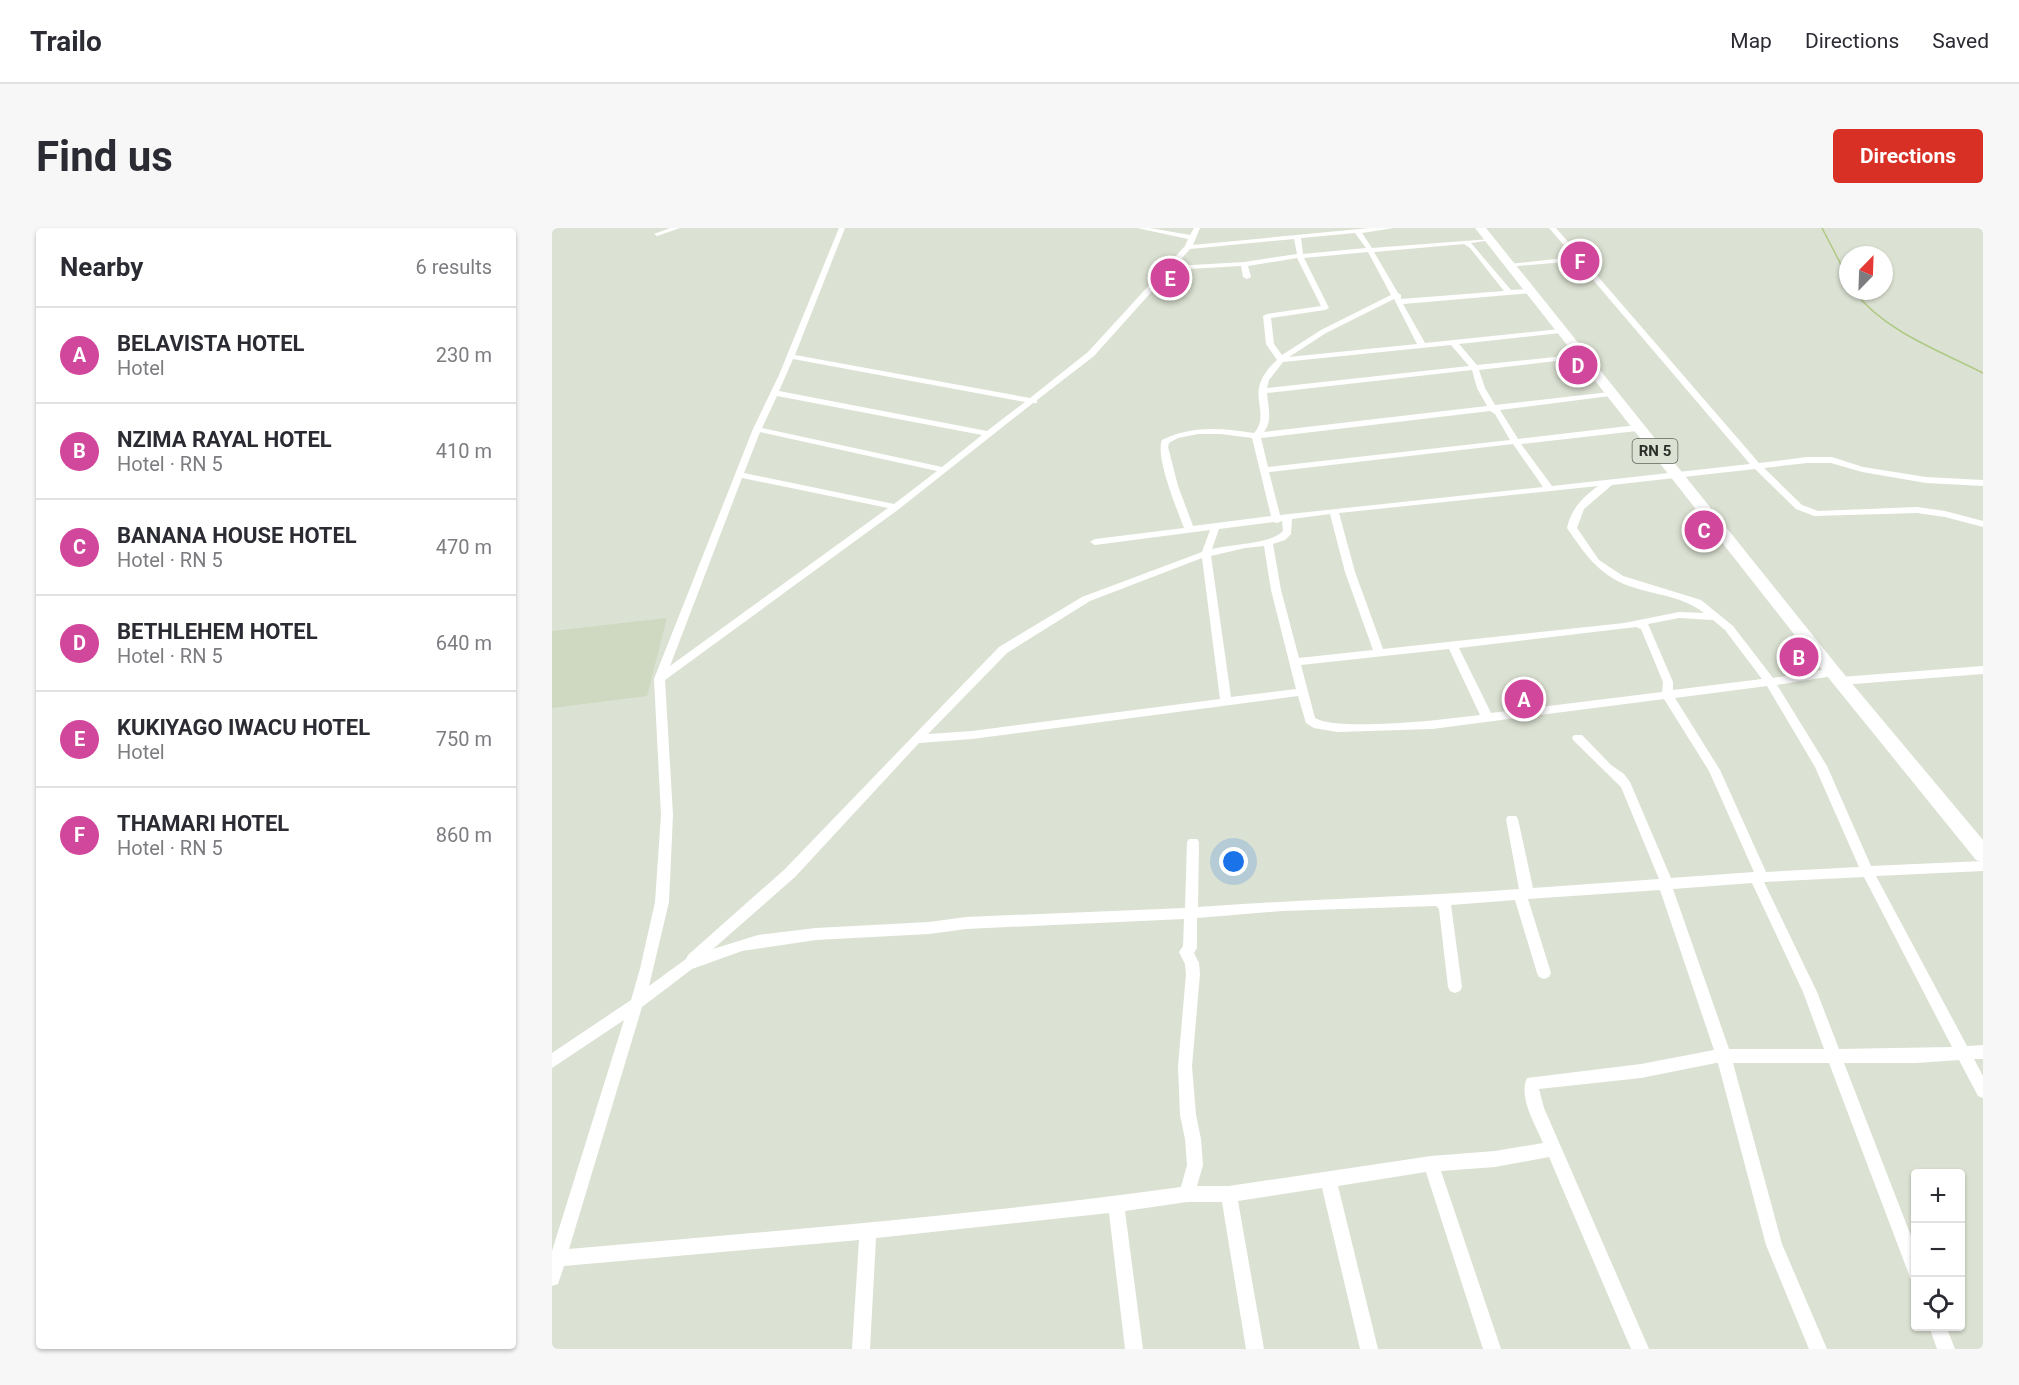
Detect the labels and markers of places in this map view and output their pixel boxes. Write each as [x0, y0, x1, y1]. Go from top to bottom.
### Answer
pin: F [1560, 238, 1600, 284]
pin: E [1150, 256, 1190, 300]
pin: D [1558, 342, 1598, 388]
pin: C [1684, 508, 1724, 552]
pin: B [1780, 634, 1818, 680]
pin: A [1504, 676, 1544, 722]

